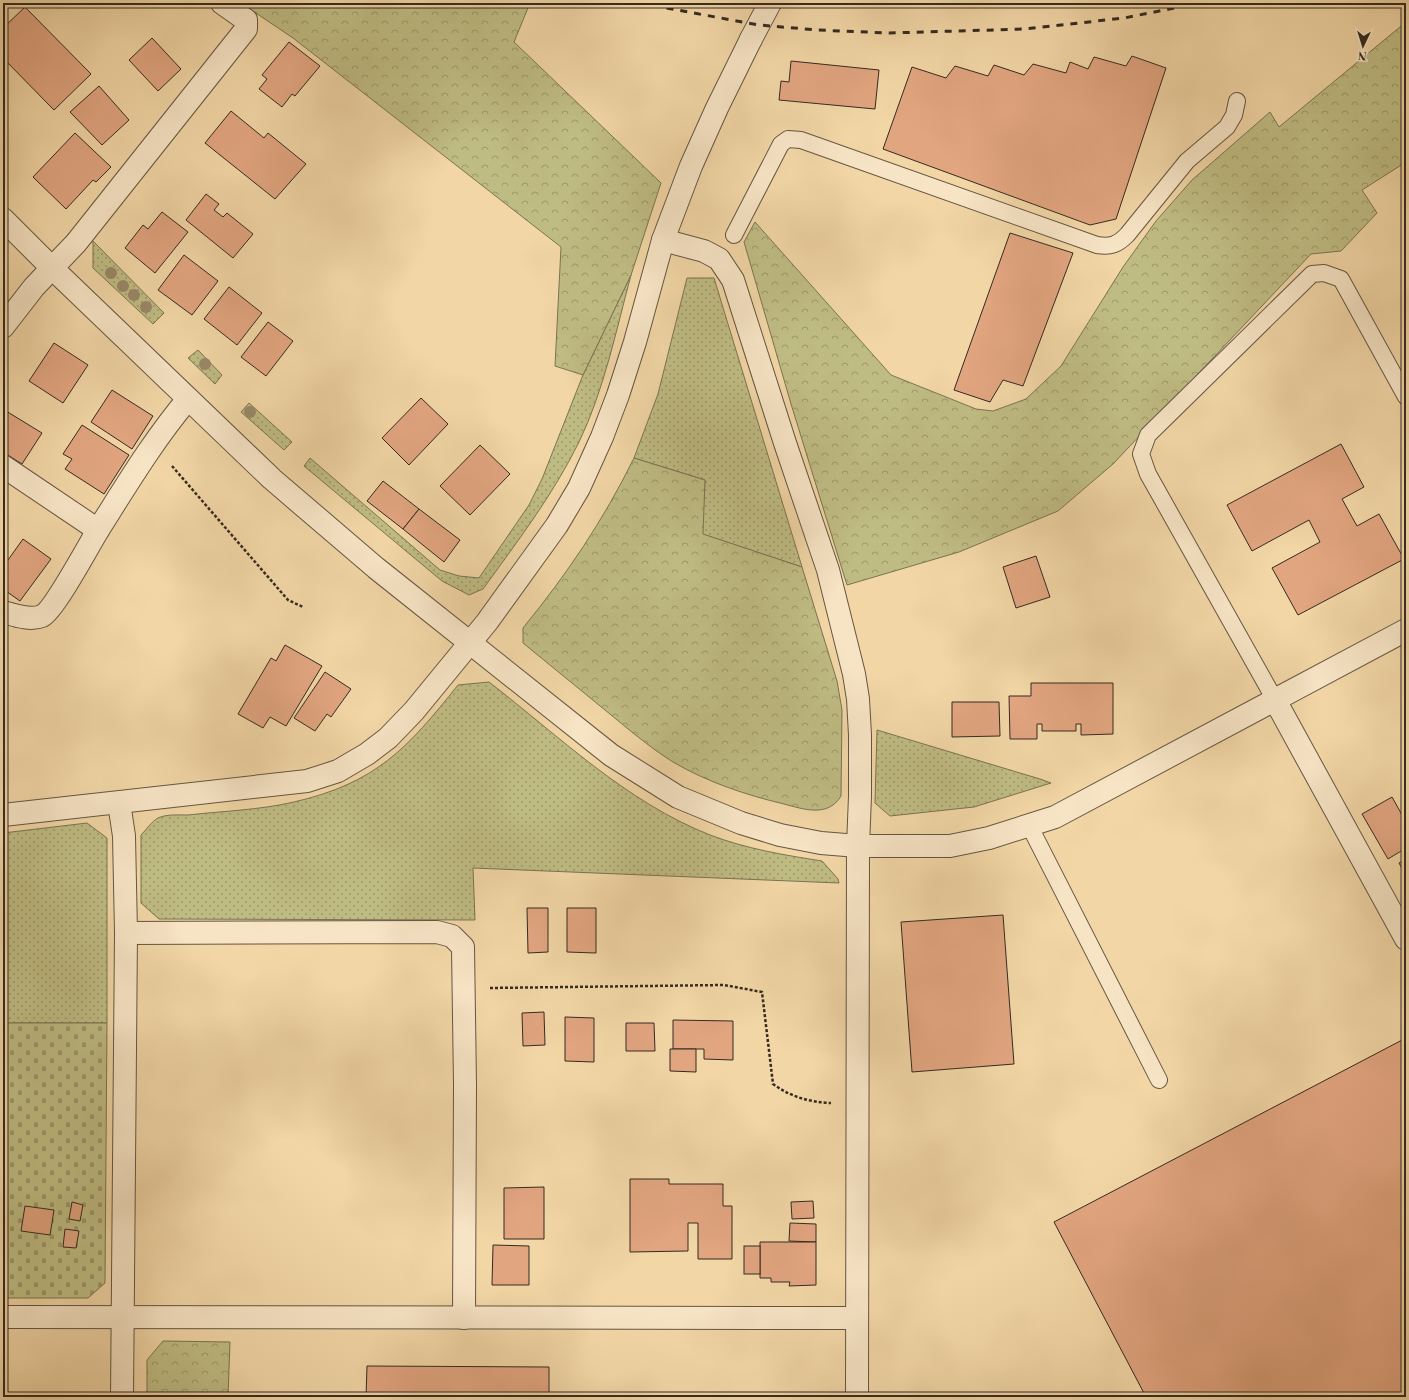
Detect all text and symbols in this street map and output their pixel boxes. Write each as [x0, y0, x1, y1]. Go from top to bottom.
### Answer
north arrow [1343, 26, 1383, 66]
text: N [1357, 48, 1367, 62]

